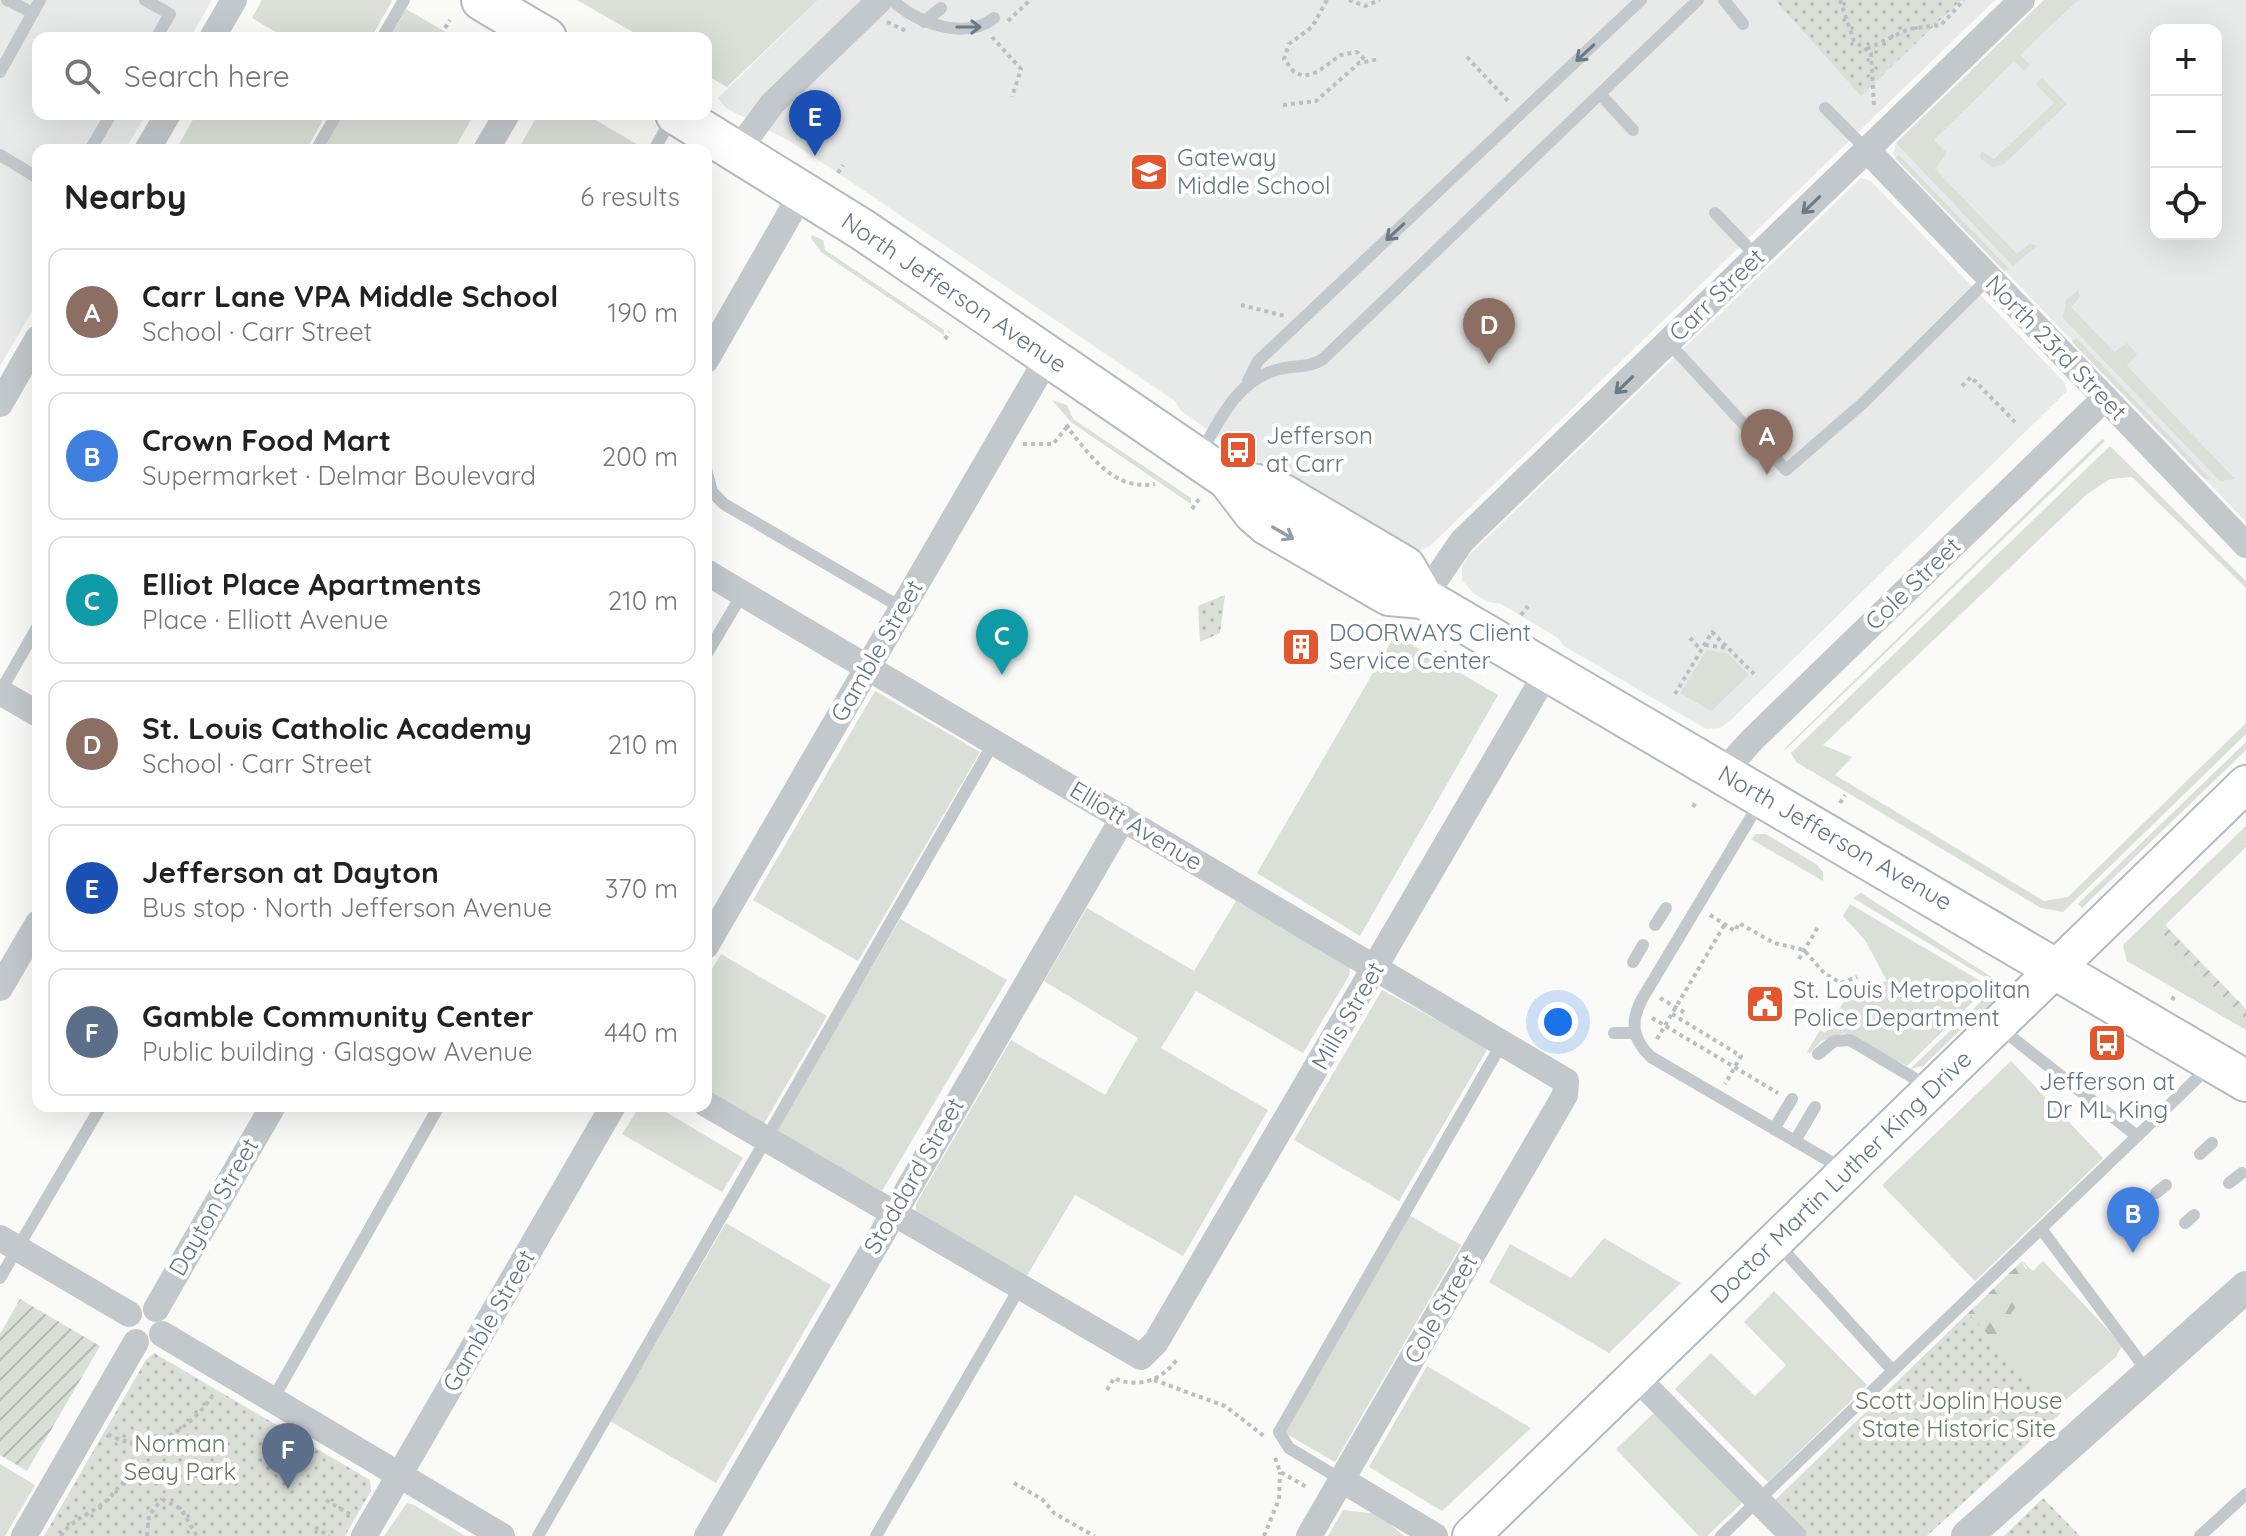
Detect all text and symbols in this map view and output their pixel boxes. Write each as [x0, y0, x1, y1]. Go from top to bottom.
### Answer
one-way arrow [955, 19, 982, 35]
map controls [2150, 24, 2222, 240]
button: + [2150, 24, 2222, 96]
search box [32, 32, 712, 120]
one-way arrow [1575, 44, 1595, 62]
icon: search [60, 54, 104, 98]
text: Search here [124, 57, 290, 95]
pin: E [789, 90, 841, 156]
button: − [2150, 96, 2222, 168]
place label: Gateway Middle School [1177, 142, 1331, 200]
school or university icon: Gateway Middle School [1128, 151, 1170, 193]
button: locate [2150, 168, 2222, 240]
text: Nearby [64, 175, 187, 218]
text: 6 results [580, 180, 680, 213]
one-way arrow [1801, 195, 1821, 214]
street label: North Jefferson Avenue [836, 206, 1073, 379]
one-way arrow [1386, 222, 1406, 240]
street label: Carr Street [1662, 242, 1770, 347]
street label: North 23rd Street [1980, 268, 2134, 426]
text: Carr Lane VPA Middle School [142, 277, 558, 315]
text: A [84, 296, 100, 329]
text: 190 m [608, 296, 678, 329]
pin: D [1463, 298, 1515, 364]
text: School · Carr Street [142, 315, 372, 348]
one-way arrow [1614, 375, 1634, 394]
pin: A [1741, 409, 1793, 475]
place label: Jefferson at Carr [1266, 420, 1373, 478]
text: Crown Food Mart [142, 421, 391, 459]
bus stop icon: Jefferson at Carr [1217, 429, 1259, 471]
text: B [83, 440, 101, 473]
text: 200 m [602, 440, 678, 473]
text: Supermarket · Delmar Boulevard [142, 459, 536, 492]
one-way arrow [1271, 525, 1294, 541]
street label: Cole Street [1858, 530, 1966, 636]
text: Elliot Place Apartments [142, 565, 481, 603]
street label: Gamble Street [823, 574, 929, 727]
text: C [84, 584, 100, 617]
text: 210 m [608, 584, 678, 617]
text: Place · Elliott Avenue [142, 603, 388, 636]
pin: C [976, 609, 1028, 675]
place label: DOORWAYS Client Service Center [1329, 617, 1531, 675]
building icon: DOORWAYS Client Service Center [1280, 626, 1322, 668]
text: St. Louis Catholic Academy [142, 709, 532, 747]
text: D [83, 728, 101, 761]
text: 210 m [608, 728, 678, 761]
text: School · Carr Street [142, 747, 372, 780]
street label: North Jefferson Avenue [1713, 758, 1958, 916]
street label: Elliott Avenue [1065, 774, 1208, 876]
text: Jefferson at Dayton [142, 853, 439, 891]
text: E [85, 872, 99, 905]
text: 370 m [605, 872, 678, 905]
text: Bus stop · North Jefferson Avenue [142, 891, 552, 924]
street label: Mills Street [1304, 956, 1390, 1075]
place label: St. Louis Metropolitan Police Department [1793, 974, 2030, 1032]
public building icon: St. Louis Metropolitan Police Department [1744, 983, 1786, 1025]
text: Gamble Community Center [142, 997, 533, 1035]
your location [1538, 1002, 1578, 1042]
text: F [85, 1016, 99, 1049]
text: 440 m [604, 1016, 678, 1049]
bus stop icon: Jefferson at Dr ML King [2086, 1022, 2128, 1064]
text: Public building · Glasgow Avenue [142, 1035, 533, 1068]
street label: Doctor Martin Luther King Drive [1703, 1043, 1977, 1309]
place label: Jefferson at Dr ML King [2039, 1066, 2175, 1124]
street label: Stoddard Street [856, 1092, 970, 1259]
street label: Dayton Street [162, 1132, 265, 1281]
pin: B [2107, 1187, 2159, 1253]
street label: Gamble Street [435, 1244, 541, 1397]
street label: Cole Street [1397, 1249, 1483, 1368]
park label: Scott Joplin House State Historic Site [1855, 1385, 2063, 1443]
pin: F [262, 1423, 314, 1489]
park label: Norman Seay Park [124, 1428, 236, 1486]

